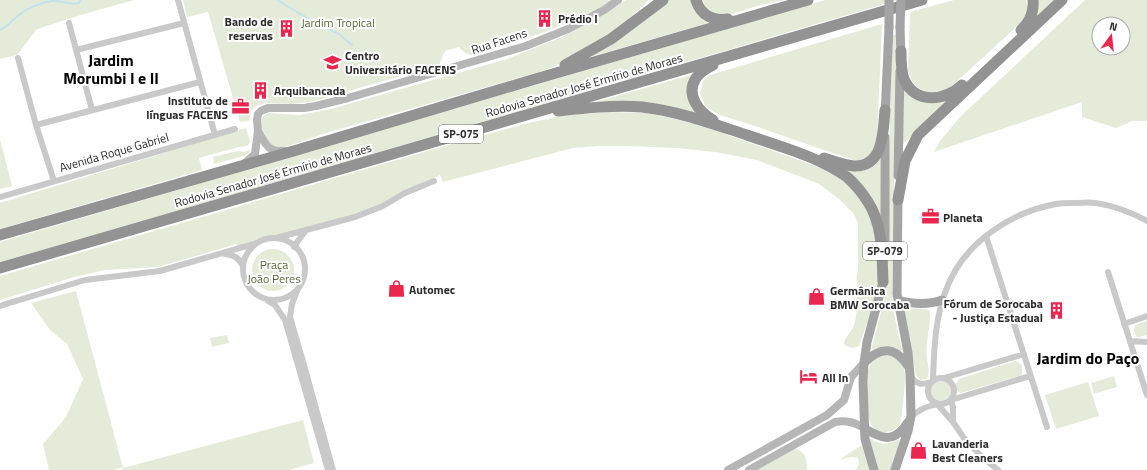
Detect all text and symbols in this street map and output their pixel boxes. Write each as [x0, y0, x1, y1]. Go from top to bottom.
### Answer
building icon: Prédio I [535, 8, 555, 28]
place label: Prédio I [558, 9, 598, 28]
place label: Bando de reservas [225, 12, 273, 45]
park label: Jardim Tropical [301, 13, 375, 32]
north arrow [1091, 16, 1131, 56]
building icon: Bando de reservas [276, 18, 296, 38]
text: N [1108, 18, 1119, 35]
street label: Rua Facens [469, 23, 530, 59]
place label: Centro Universitário FACENS [345, 46, 457, 79]
district label: Jardim Morumbi I e II [63, 48, 159, 90]
street label: Rodovia Senador José Ermírio de Moraes [483, 48, 685, 122]
school or university icon: Centro Universitário FACENS [322, 52, 342, 72]
building icon: Arquibancada [251, 80, 271, 100]
place label: Arquibancada [274, 81, 345, 100]
place label: Instituto de línguas FACENS [146, 91, 228, 124]
office icon: Instituto de línguas FACENS [231, 97, 251, 117]
road number: SP-075 [439, 125, 483, 143]
street label: Avenida Roque Gabriel [57, 127, 171, 177]
street label: Rodovia Senador José Ermírio de Moraes [172, 138, 374, 212]
office icon: Planeta [920, 207, 940, 227]
place label: Planeta [943, 208, 983, 227]
road number: SP-079 [863, 242, 907, 260]
park label: Praça João Peres [247, 255, 301, 288]
shop icon: Automec [386, 279, 406, 299]
place label: Automec [409, 280, 455, 299]
place label: Germânica BMW Sorocaba [830, 281, 909, 314]
shop icon: Germânica BMW Sorocaba [807, 287, 827, 307]
place label: Fórum de Sorocaba - Justiça Estadual [943, 294, 1043, 327]
building icon: Fórum de Sorocaba - Justiça Estadual [1046, 300, 1066, 320]
district label: Jardim do Paço [1037, 346, 1139, 370]
hotel icon: All In [799, 367, 819, 387]
place label: All In [822, 368, 848, 387]
place label: Lavanderia Best Cleaners [932, 434, 1003, 467]
shop icon: Lavanderia Best Cleaners [909, 440, 929, 460]

